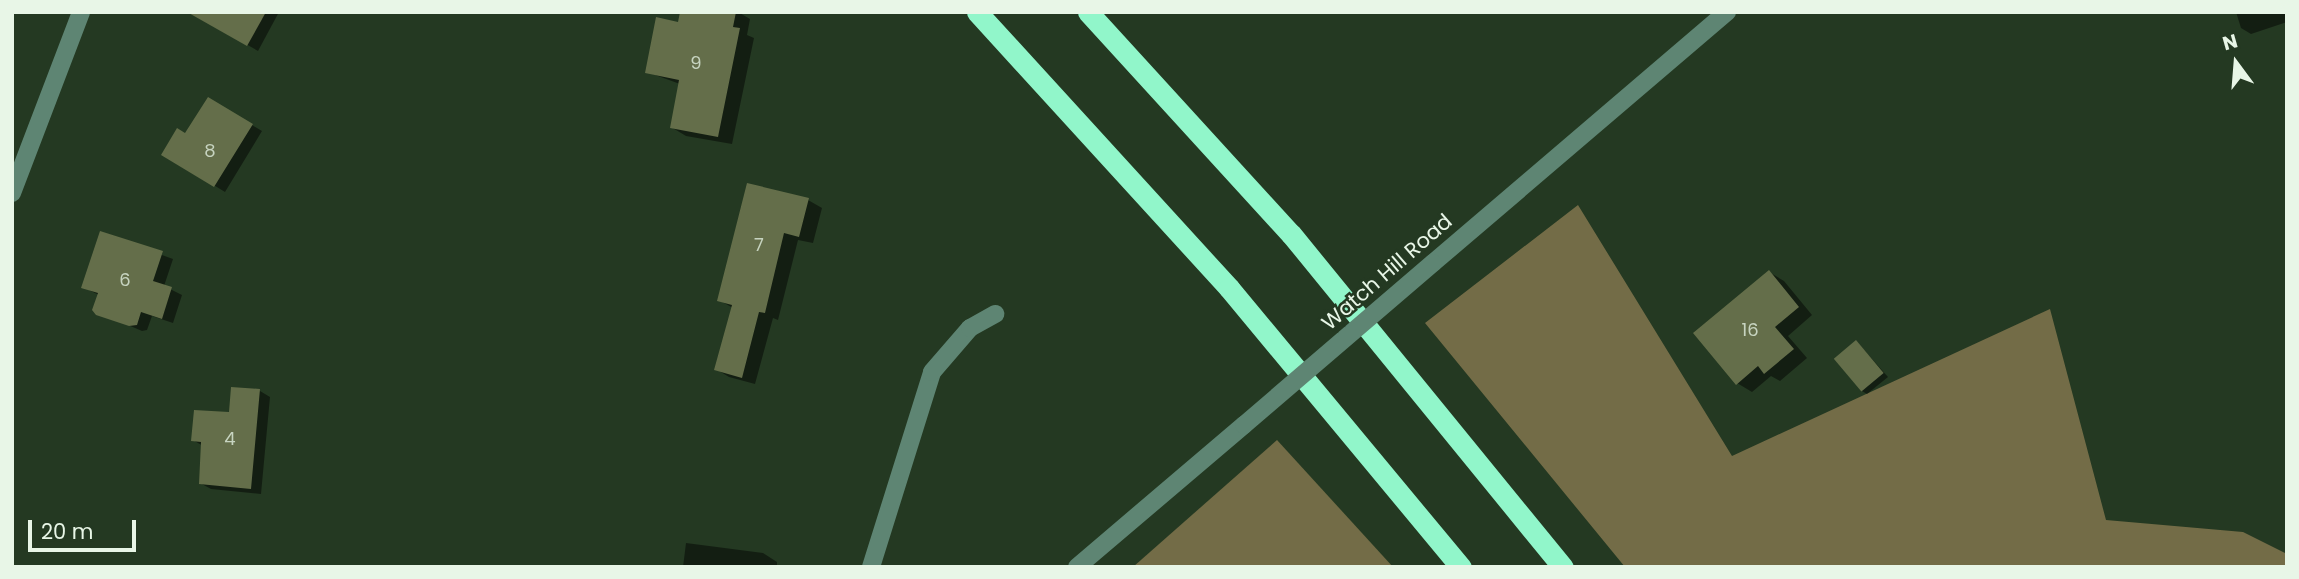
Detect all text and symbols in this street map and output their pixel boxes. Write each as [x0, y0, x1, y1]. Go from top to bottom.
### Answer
text: N [2219, 27, 2241, 57]
north arrow [2201, 28, 2271, 98]
house number: 9 [690, 52, 702, 74]
house number: 8 [204, 140, 216, 162]
street label: Watch Hill Road [1317, 209, 1457, 335]
house number: 7 [754, 234, 764, 256]
house number: 6 [119, 269, 131, 291]
house number: 16 [1741, 319, 1759, 341]
house number: 4 [224, 428, 236, 450]
scale bar [32, 505, 140, 550]
text: 20 m [41, 517, 94, 546]

